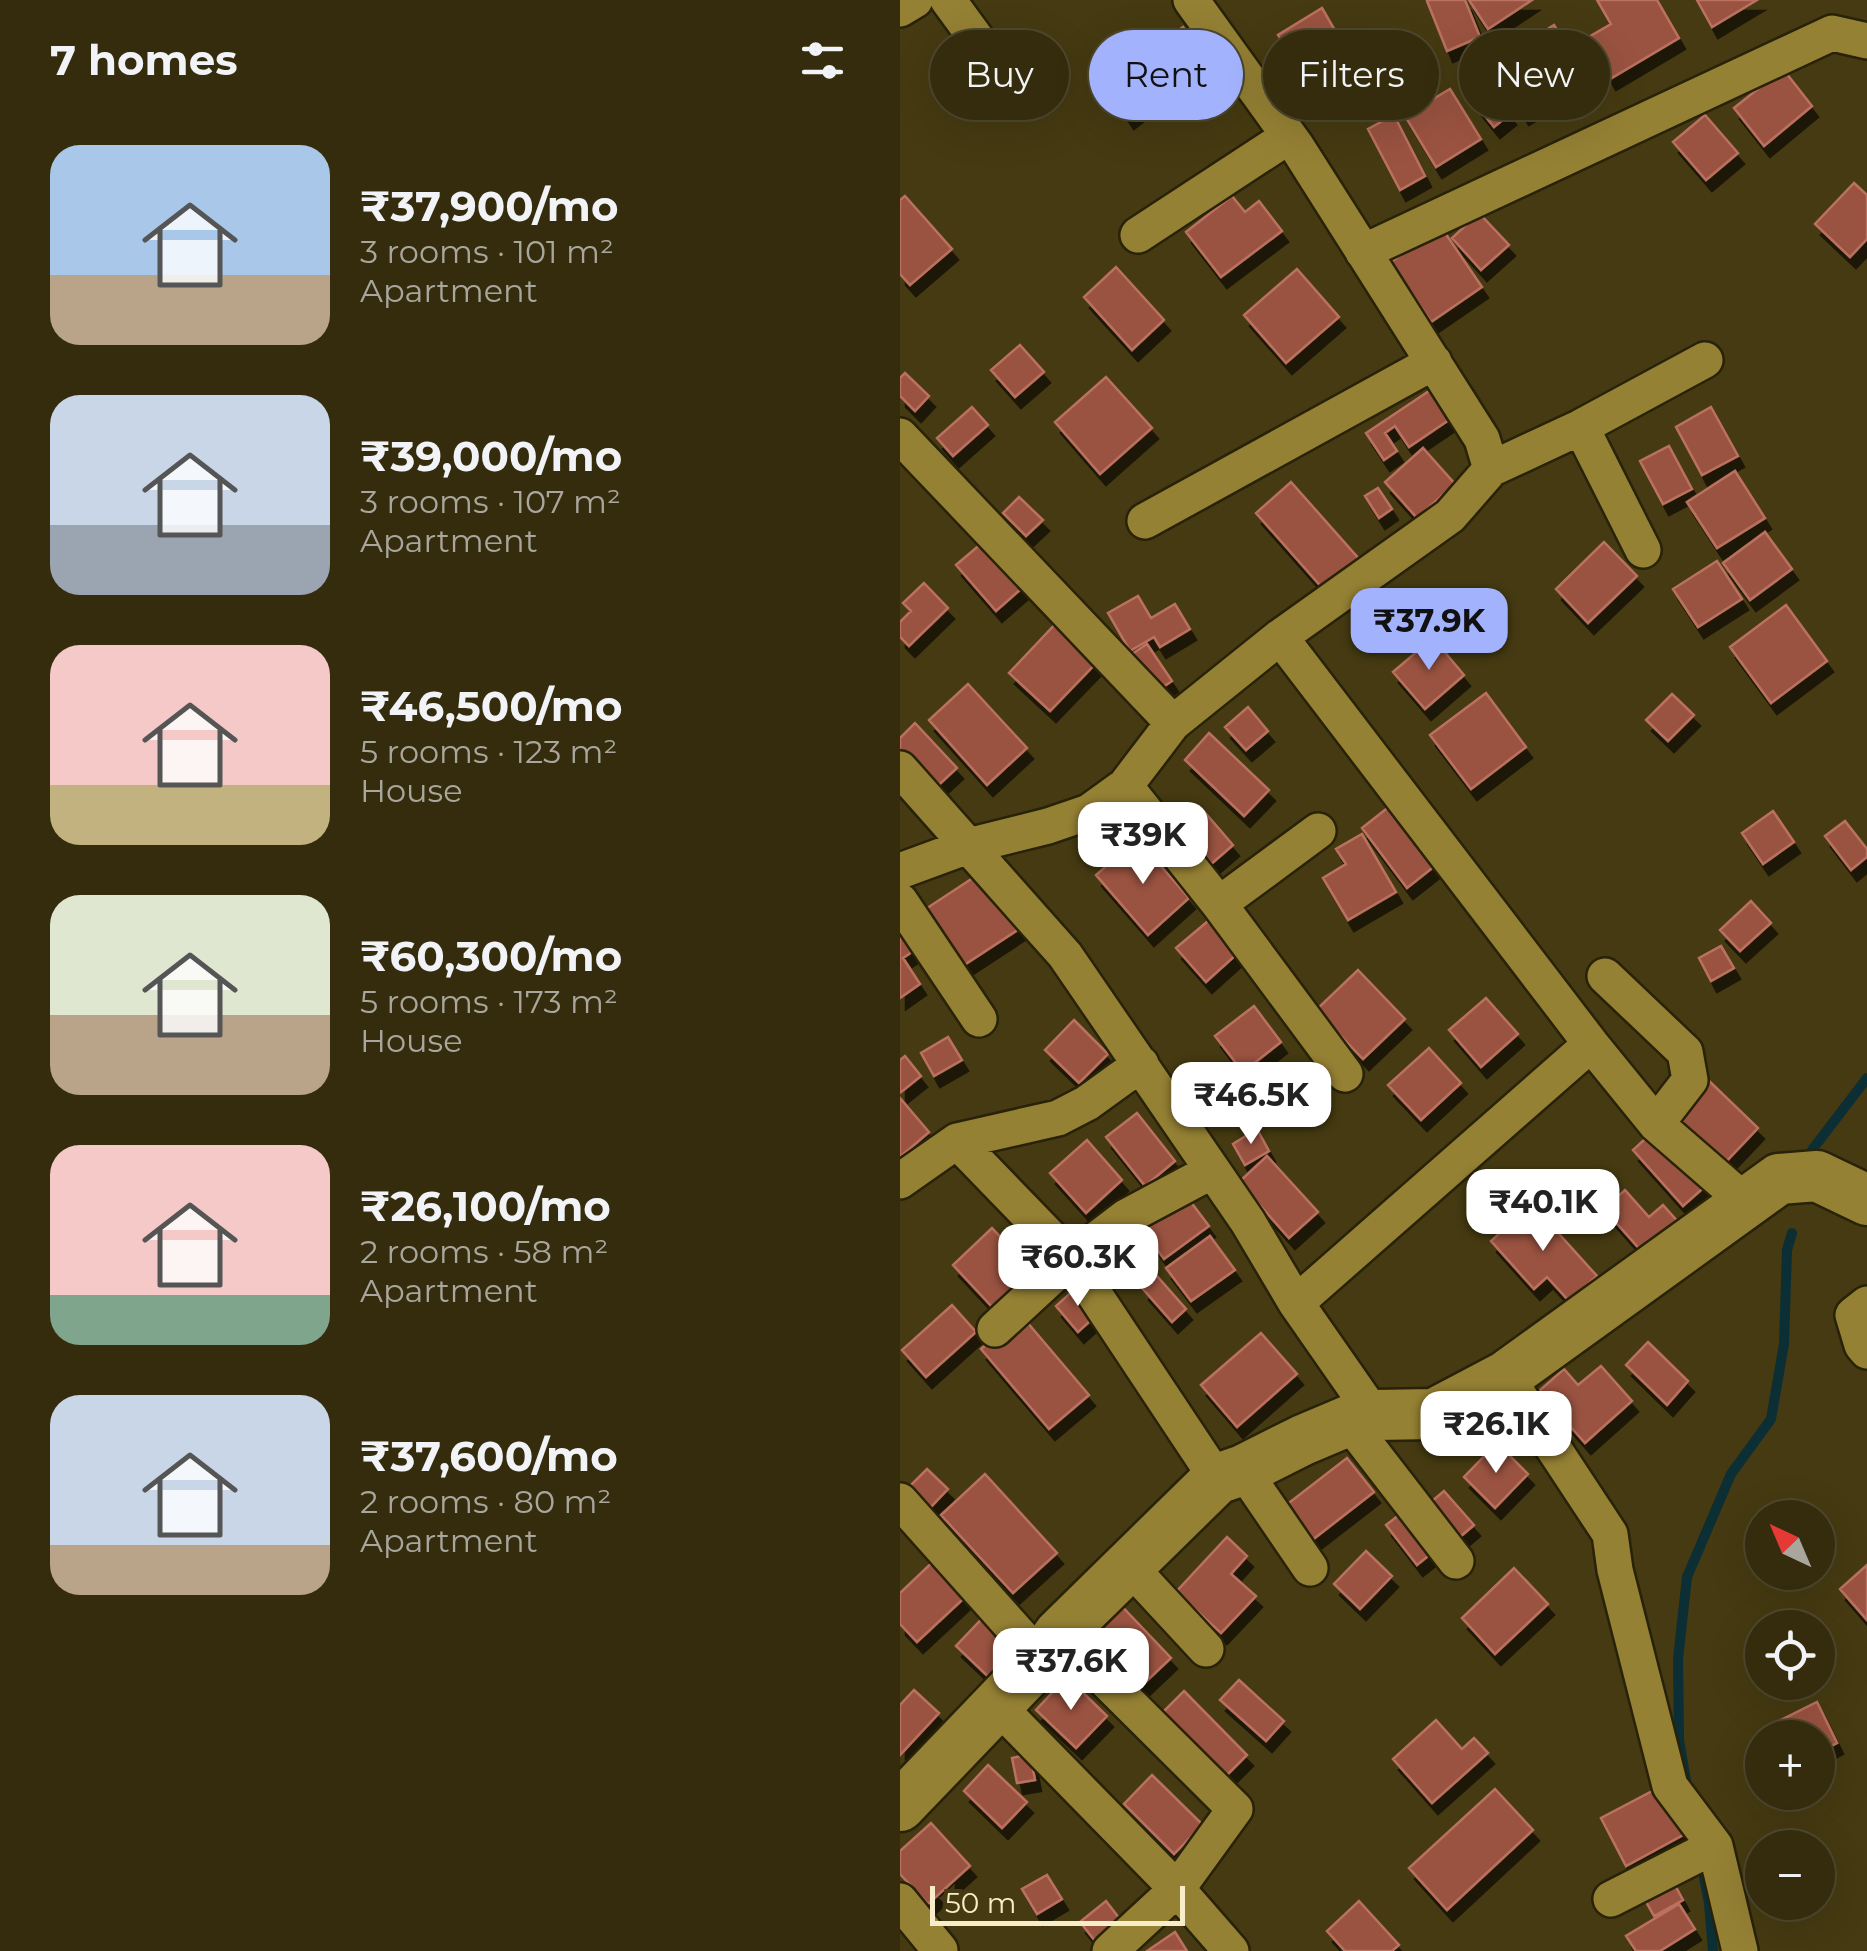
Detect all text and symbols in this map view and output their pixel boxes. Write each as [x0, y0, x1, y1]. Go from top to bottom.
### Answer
chip: Buy [930, 30, 1069, 120]
chip: Rent [1089, 30, 1243, 120]
chip: Filters [1263, 30, 1439, 120]
chip: New [1459, 30, 1610, 120]
icon: filters [795, 33, 850, 88]
text: 7 homes [50, 34, 238, 86]
text: ₹37,900/mo [360, 180, 618, 232]
icon: home [130, 185, 250, 305]
text: 3 rooms · 101 m² [360, 232, 614, 271]
text: Apartment [360, 271, 538, 310]
text: ₹39,000/mo [360, 430, 622, 482]
icon: home [130, 435, 250, 555]
text: 3 rooms · 107 m² [360, 482, 621, 521]
text: Apartment [360, 521, 538, 560]
pin: ₹37.9K [1348, 588, 1510, 673]
text: ₹37.9K [1373, 601, 1485, 640]
text: ₹46,500/mo [360, 680, 622, 732]
icon: home [130, 685, 250, 805]
text: 5 rooms · 123 m² [360, 732, 617, 771]
text: House [360, 771, 463, 810]
pin: ₹39K [1084, 802, 1202, 887]
text: ₹39K [1100, 815, 1186, 854]
text: ₹60,300/mo [360, 930, 622, 982]
icon: home [130, 935, 250, 1055]
text: 5 rooms · 173 m² [360, 982, 618, 1021]
text: House [360, 1021, 463, 1060]
pin: ₹46.5K [1170, 1062, 1332, 1147]
text: ₹46.5K [1193, 1075, 1309, 1114]
pin: ₹40.1K [1462, 1169, 1624, 1254]
text: ₹26,100/mo [360, 1180, 611, 1232]
text: ₹40.1K [1488, 1182, 1598, 1221]
icon: home [130, 1185, 250, 1305]
pin: ₹60.3K [997, 1224, 1159, 1309]
text: 2 rooms · 58 m² [360, 1232, 608, 1271]
text: ₹60.3K [1020, 1237, 1136, 1276]
text: Apartment [360, 1271, 538, 1310]
pin: ₹26.1K [1415, 1391, 1577, 1476]
text: ₹26.1K [1443, 1404, 1549, 1443]
text: ₹37,600/mo [360, 1430, 618, 1482]
icon: home [130, 1435, 250, 1555]
text: 2 rooms · 80 m² [360, 1482, 611, 1521]
north arrow [1745, 1500, 1835, 1590]
map controls [1745, 1500, 1835, 1920]
text: Apartment [360, 1521, 538, 1560]
button: locate [1745, 1610, 1835, 1700]
pin: ₹37.6K [990, 1628, 1152, 1713]
text: ₹37.6K [1015, 1641, 1127, 1680]
button: + [1745, 1720, 1835, 1810]
button: − [1745, 1830, 1835, 1920]
scale bar [930, 1881, 1185, 1926]
text: 50 m [945, 1886, 1016, 1920]

